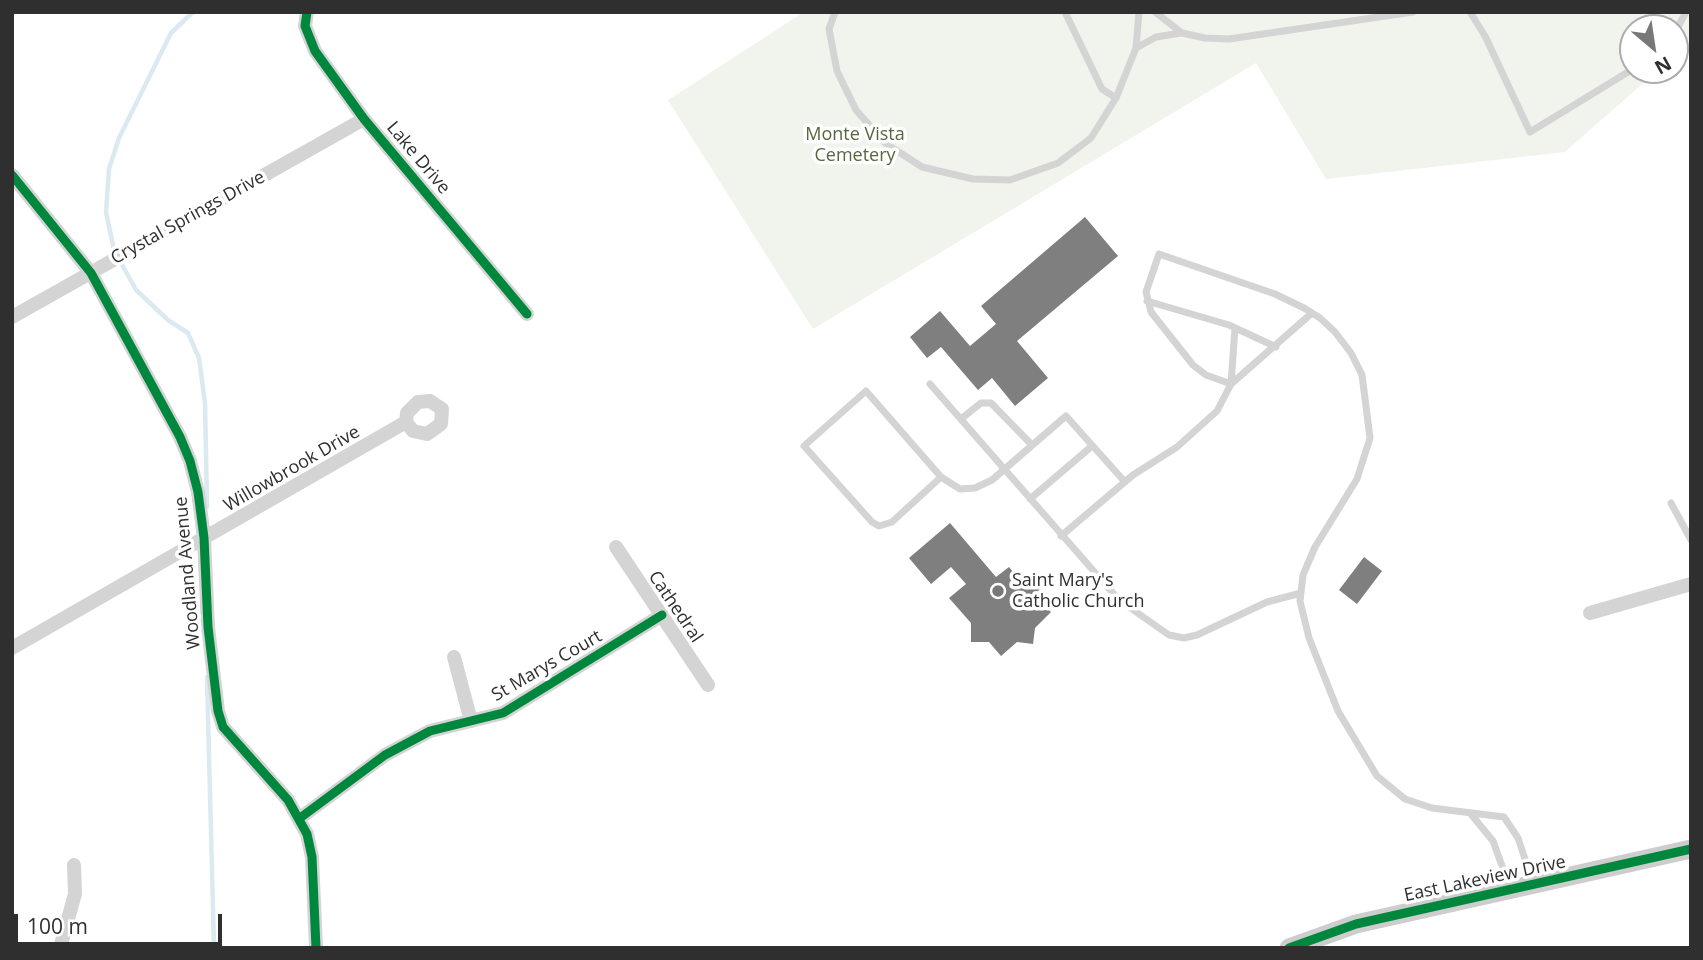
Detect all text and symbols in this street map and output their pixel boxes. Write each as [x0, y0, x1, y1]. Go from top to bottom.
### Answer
north arrow [1619, 14, 1689, 84]
text: N [1650, 50, 1676, 81]
street label: Lake Drive [382, 117, 454, 199]
park label: Monte Vista Cemetery [805, 124, 905, 166]
street label: Crystal Springs Drive [107, 167, 269, 269]
street label: Willowbrook Drive [220, 421, 364, 517]
street label: Woodland Avenue [171, 496, 205, 650]
street label: Cathedral [643, 567, 707, 647]
place label: Saint Mary's Catholic Church [1012, 570, 1144, 612]
marker: Saint Mary's Catholic Church [990, 583, 1006, 599]
street label: St Marys Court [488, 626, 606, 706]
street label: East Lakeview Drive [1402, 851, 1568, 907]
scale bar [18, 900, 226, 944]
text: 100 m [27, 912, 88, 940]

